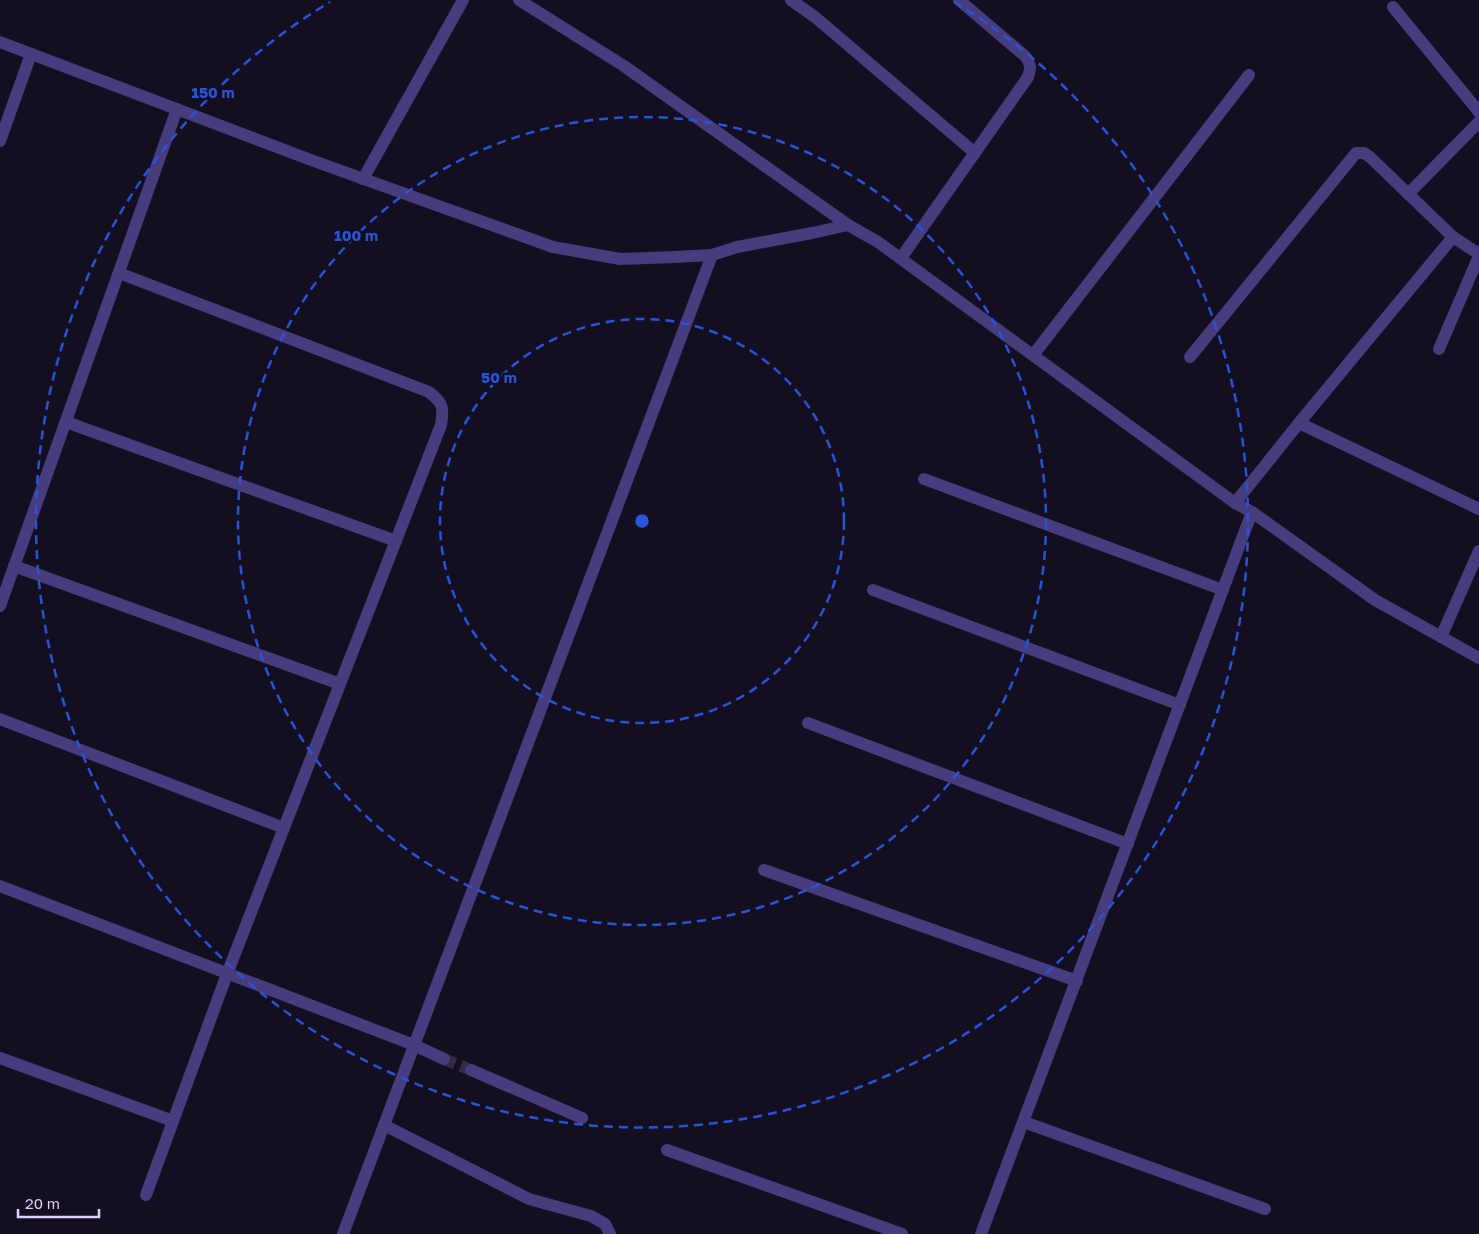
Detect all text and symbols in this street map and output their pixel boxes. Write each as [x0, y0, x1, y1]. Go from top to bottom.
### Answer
text: 150 m [191, 83, 235, 101]
text: 100 m [334, 226, 378, 244]
text: 50 m [481, 368, 517, 386]
centre of rings [633, 512, 651, 530]
scale bar [18, 1186, 99, 1218]
text: 20 m [25, 1194, 60, 1212]

